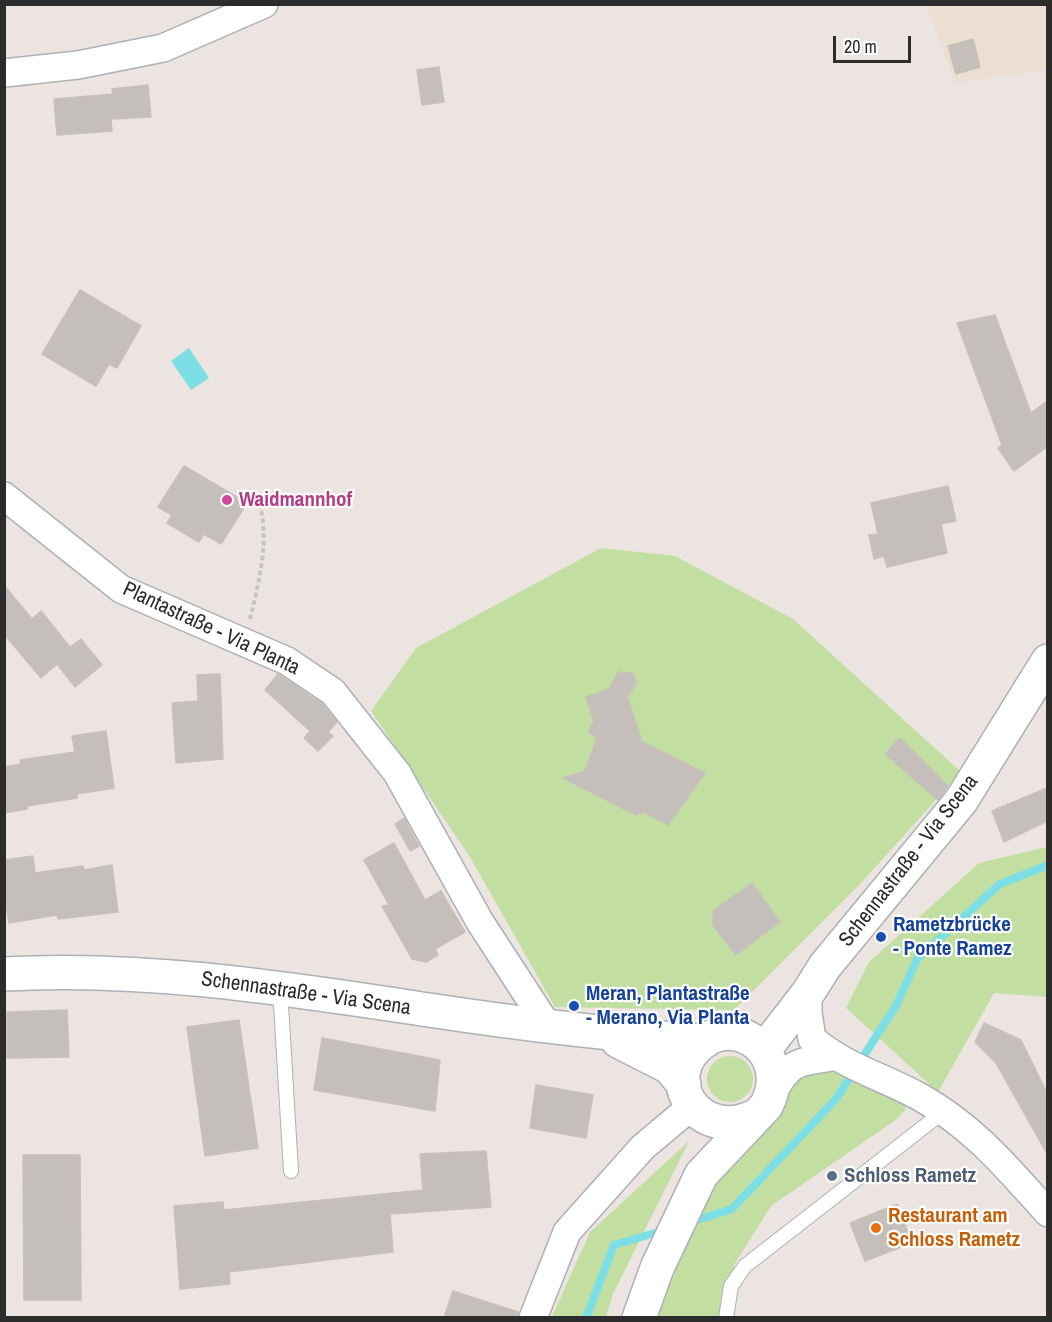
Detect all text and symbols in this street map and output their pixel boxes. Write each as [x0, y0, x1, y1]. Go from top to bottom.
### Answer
scale bar [836, 24, 914, 62]
text: 20 m [844, 34, 877, 59]
place label: Waidmannhof [239, 487, 352, 513]
marker: Waidmannhof [220, 493, 234, 507]
street label: Plantastraße - Via Planta [119, 577, 303, 681]
street label: Schennastraße - Via Scena [834, 770, 984, 952]
place label: Rametzbrücke - Ponte Ramez [893, 912, 1012, 962]
marker: Rametzbrücke - Ponte Ramez [874, 930, 888, 944]
street label: Schennastraße - Via Scena [200, 967, 412, 1021]
place label: Meran, Plantastraße - Merano, Via Planta [586, 981, 750, 1031]
marker: Meran, Plantastraße - Merano, Via Planta [567, 999, 581, 1013]
place label: Schloss Rametz [844, 1163, 976, 1189]
marker: Schloss Rametz [825, 1169, 839, 1183]
place label: Restaurant am Schloss Rametz [888, 1203, 1020, 1253]
marker: Restaurant am Schloss Rametz [869, 1221, 883, 1235]

